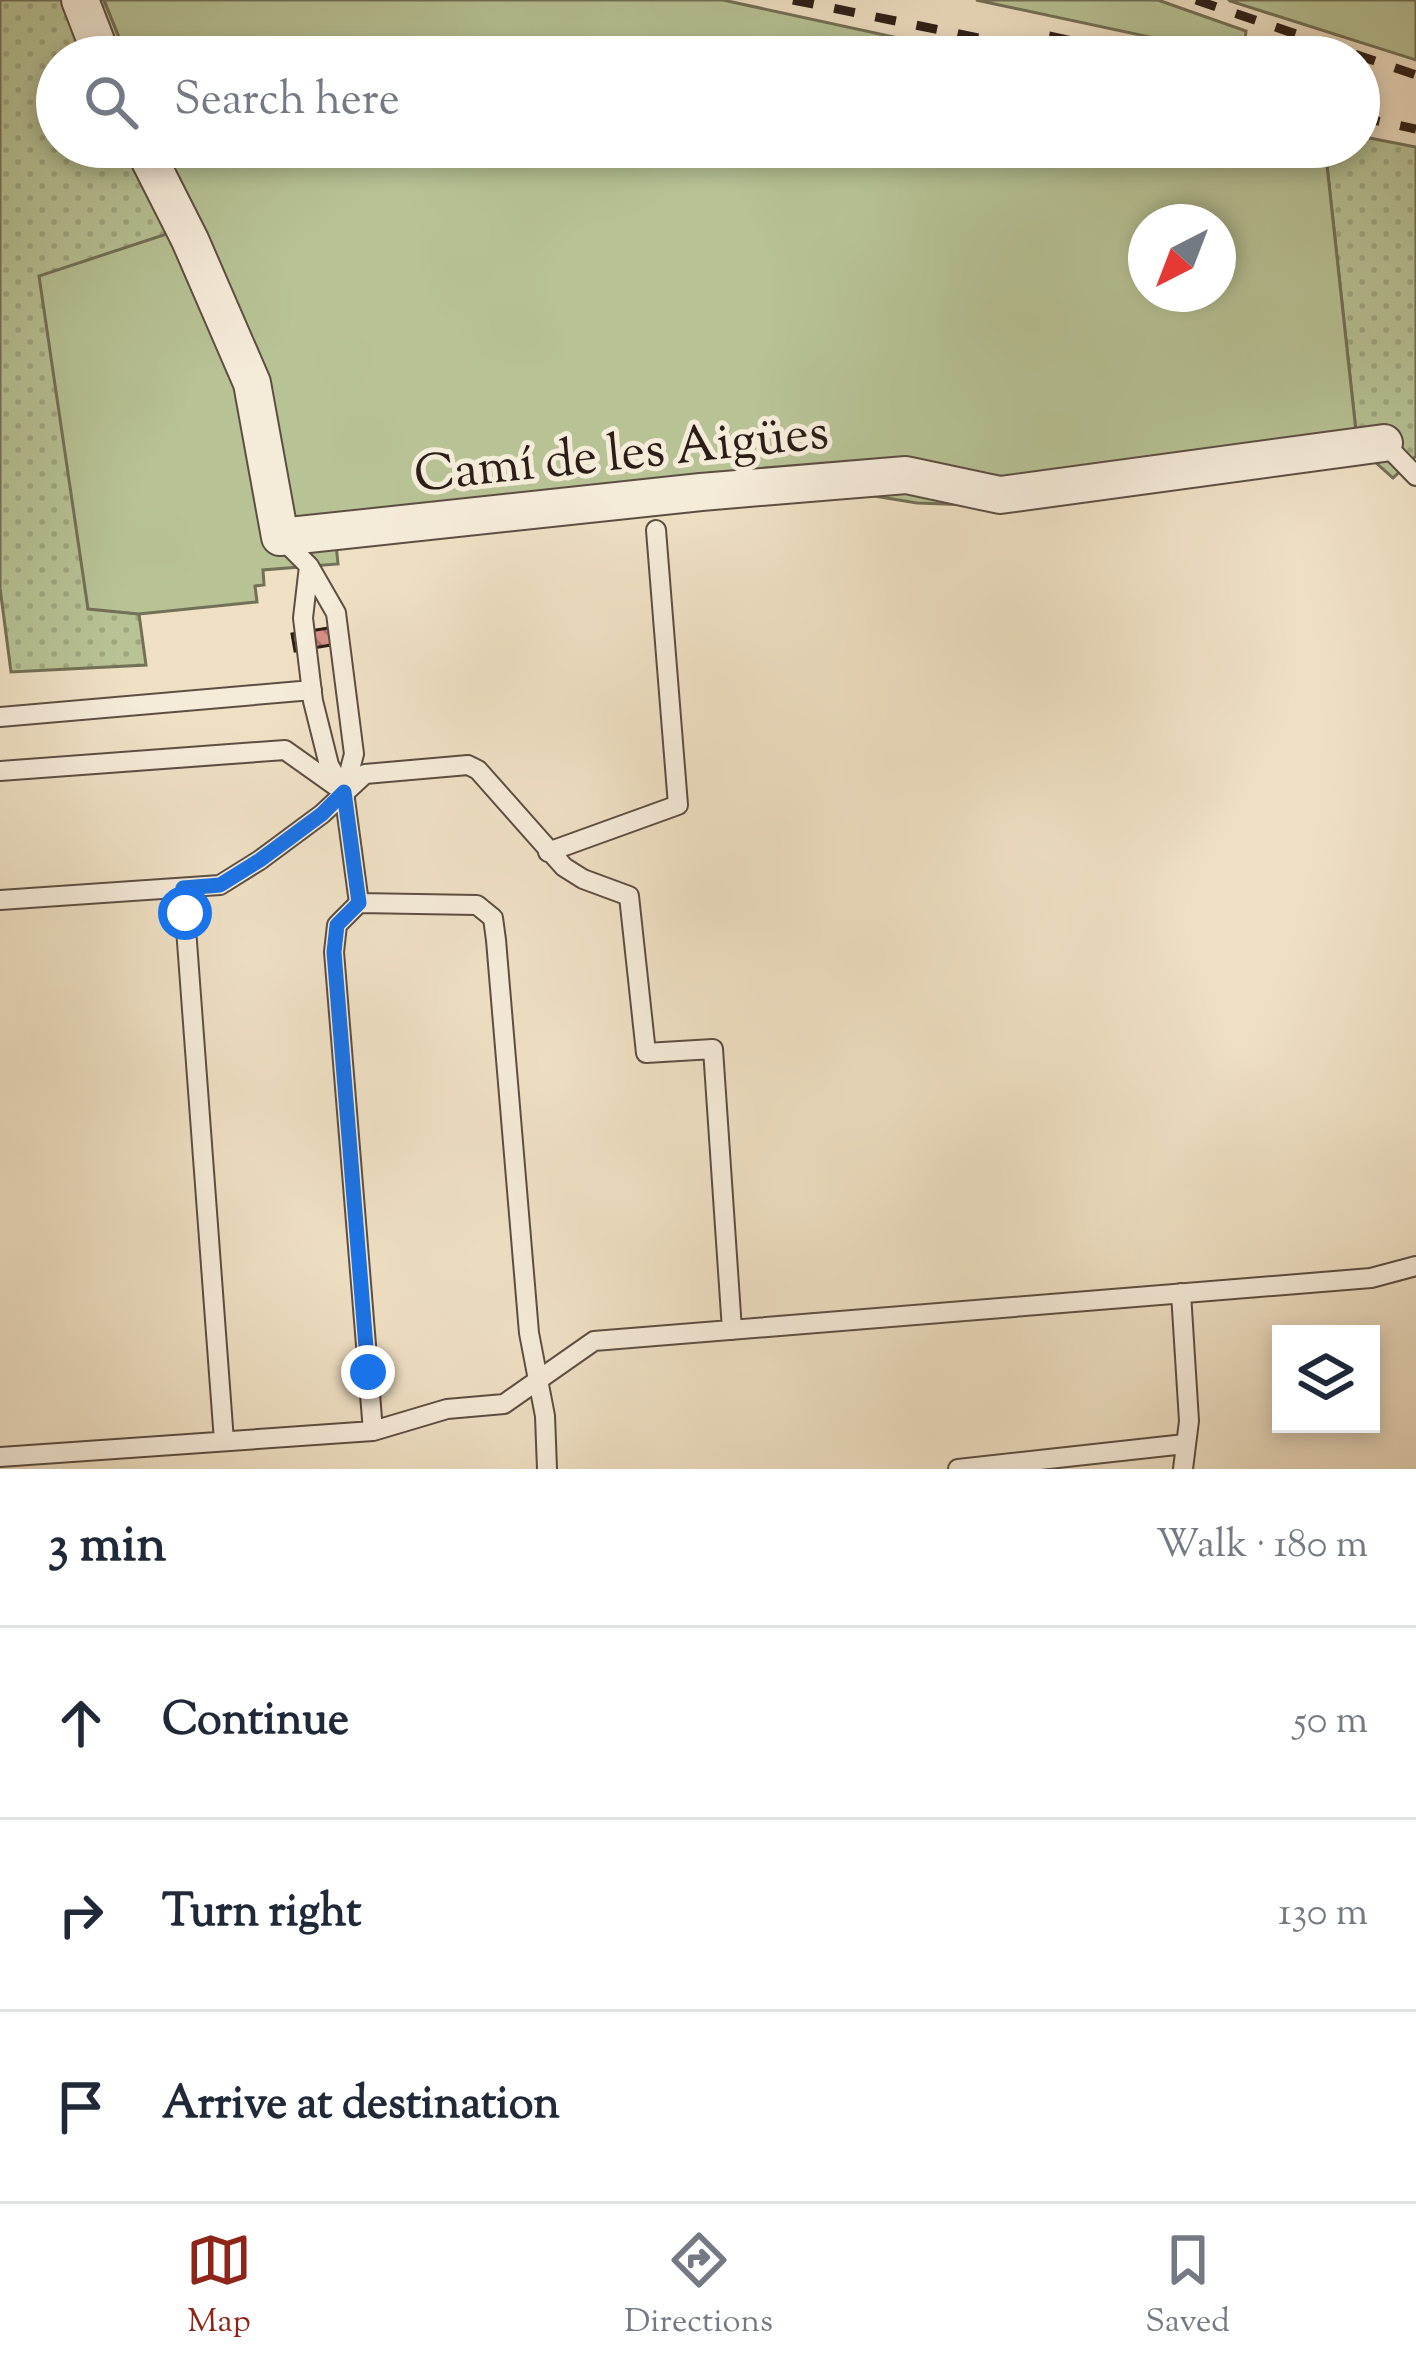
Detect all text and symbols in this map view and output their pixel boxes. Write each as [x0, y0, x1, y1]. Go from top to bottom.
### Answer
search box [36, 36, 1380, 168]
icon: search [78, 69, 144, 135]
text: Search here [174, 70, 400, 135]
north arrow [1128, 204, 1236, 312]
street label: Camí de les Aigües [411, 398, 832, 515]
route start [158, 886, 212, 940]
map controls [1272, 1325, 1380, 1433]
button: layers [1272, 1325, 1380, 1433]
route end [341, 1345, 395, 1399]
text: 3 min [48, 1511, 166, 1584]
text: Walk · 180 m [1156, 1519, 1368, 1575]
icon: ahead [48, 1690, 114, 1756]
text: Continue [162, 1690, 349, 1755]
text: 50 m [1293, 1695, 1368, 1751]
icon: right [48, 1882, 114, 1948]
text: Turn right [162, 1882, 361, 1947]
text: 130 m [1278, 1887, 1368, 1943]
icon: arrive [48, 2074, 114, 2140]
text: Arrive at destination [162, 2074, 560, 2139]
tab: Map [186, 2227, 252, 2347]
tab: Directions [624, 2227, 773, 2347]
tab: Saved [1145, 2227, 1230, 2347]

